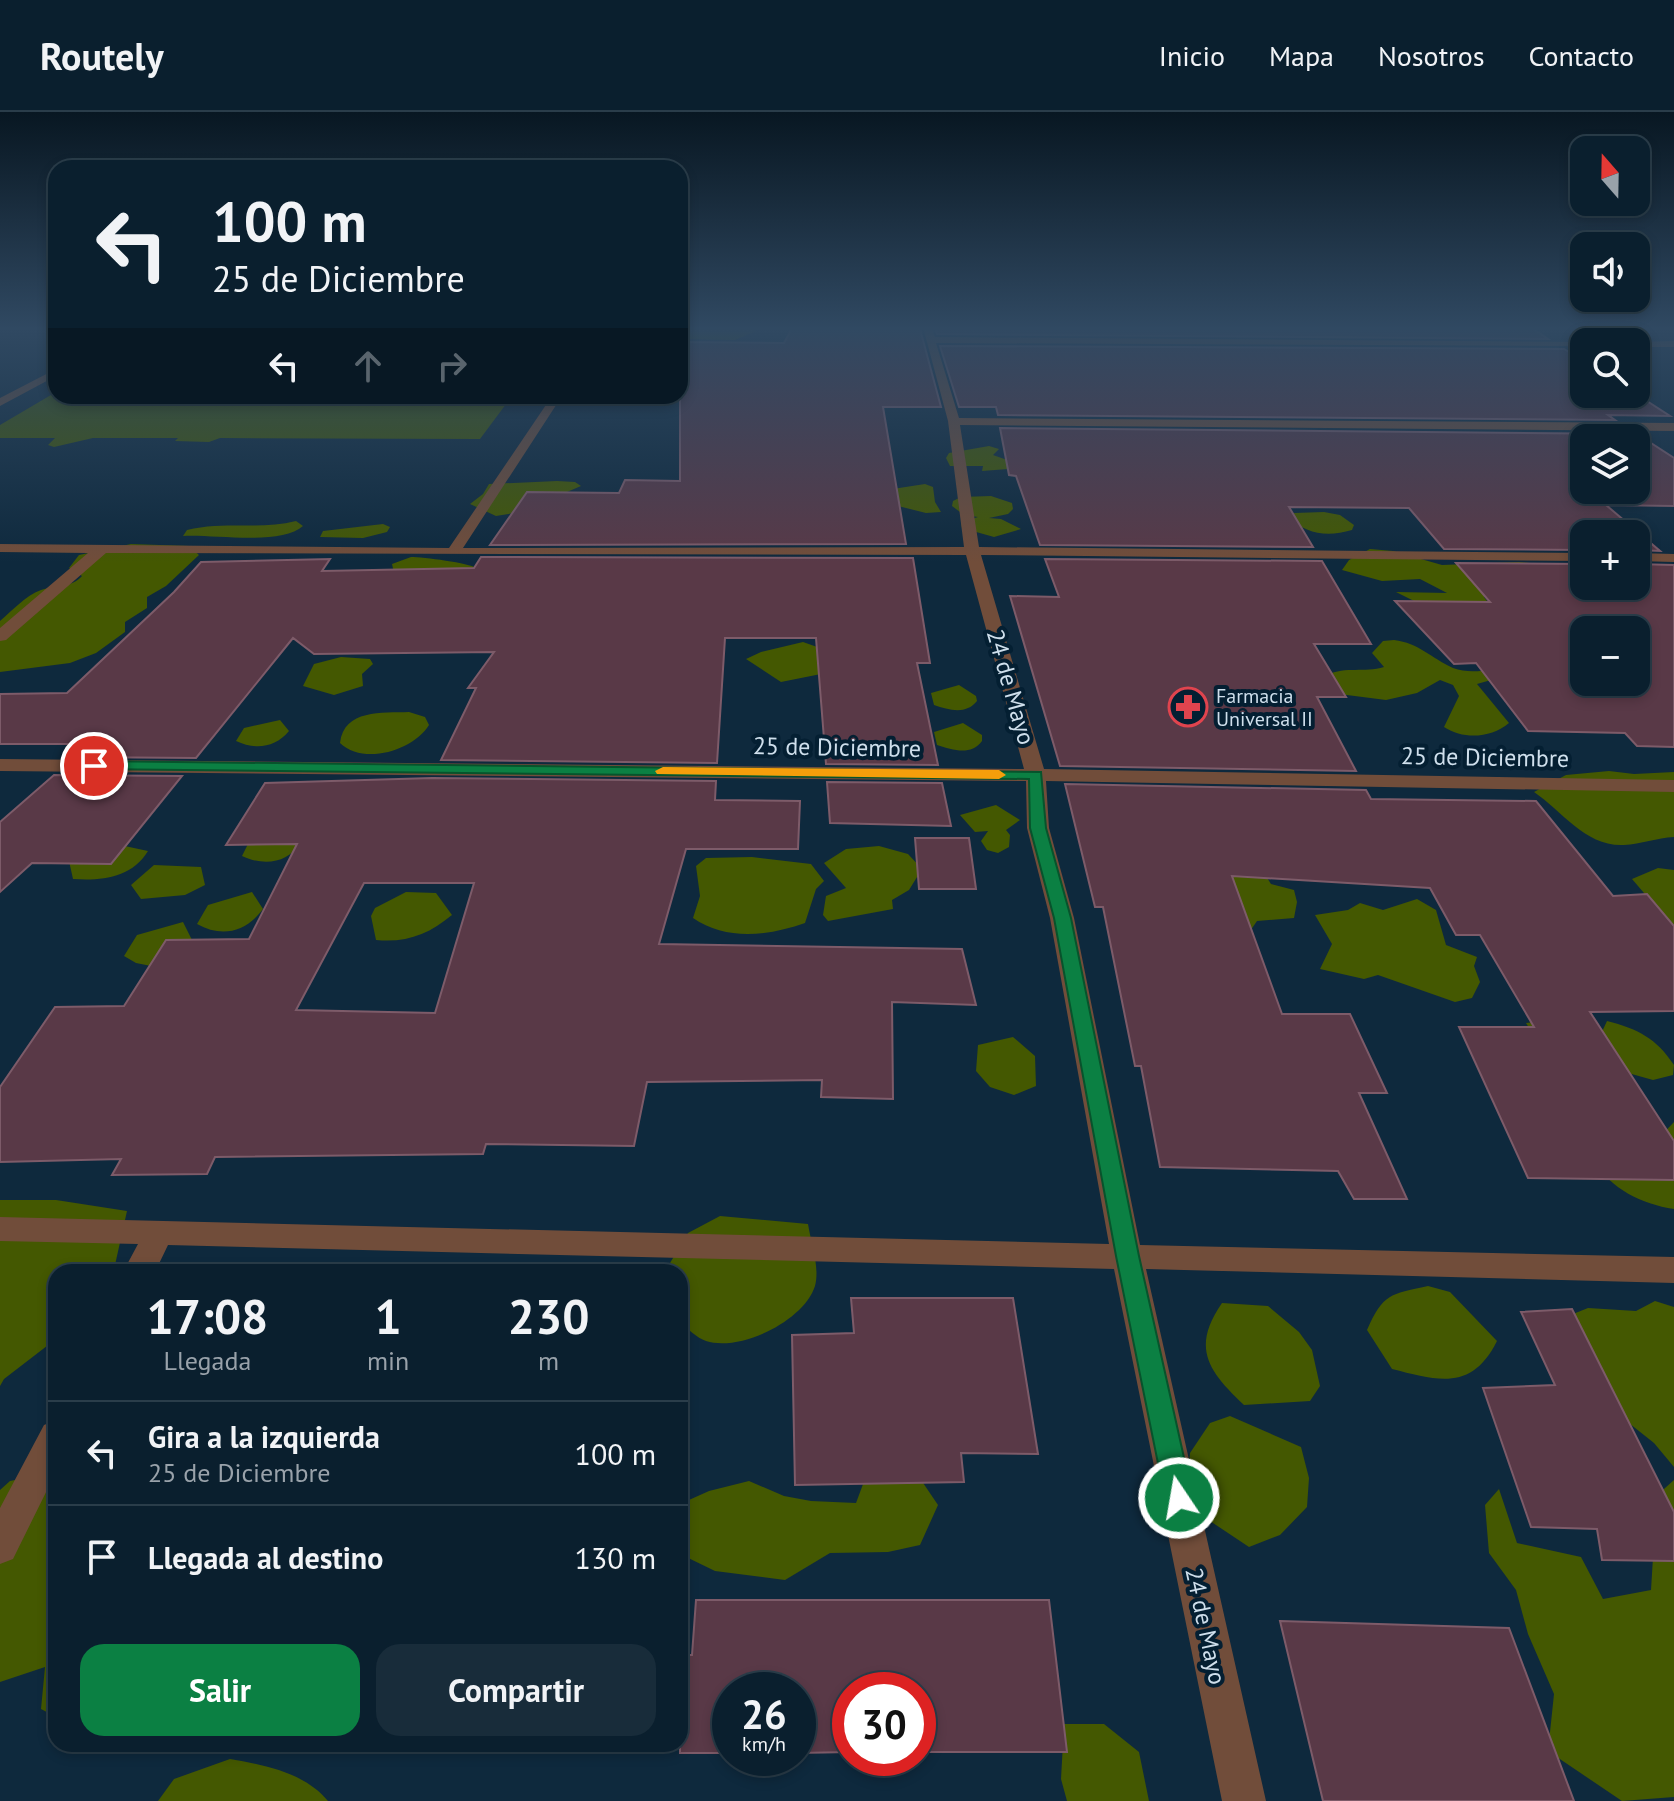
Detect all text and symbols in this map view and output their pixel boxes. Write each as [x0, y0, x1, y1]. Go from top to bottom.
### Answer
text: Routely [40, 31, 164, 80]
text: Inicio [1159, 37, 1225, 74]
text: Mapa [1269, 37, 1334, 74]
text: Nosotros [1378, 37, 1484, 74]
text: Contacto [1528, 37, 1634, 74]
north arrow [1570, 136, 1650, 216]
map controls [1570, 136, 1650, 696]
text: 100 m [212, 185, 367, 257]
icon: left [80, 192, 184, 296]
button: sound [1570, 232, 1650, 312]
text: 25 de Diciembre [212, 255, 465, 302]
button: search [1570, 328, 1650, 408]
icon: left [262, 344, 306, 388]
icon: ahead [346, 344, 390, 388]
icon: right [430, 344, 474, 388]
button: layers [1570, 424, 1650, 504]
button: + [1570, 520, 1650, 600]
button: − [1570, 616, 1650, 696]
street label: 24 de Mayo [980, 626, 1042, 748]
place label: Farmacia Universal II [1216, 683, 1313, 732]
pharmacy icon: Farmacia Universal II [1167, 686, 1209, 728]
street label: 25 de Diciembre [753, 730, 921, 764]
pin [60, 732, 128, 800]
street label: 25 de Diciembre [1401, 740, 1569, 774]
icon: arrive [72, 744, 116, 788]
text: 17:08 [147, 1285, 268, 1347]
text: 1 [374, 1285, 402, 1347]
text: 230 [508, 1285, 589, 1347]
text: Llegada [164, 1344, 251, 1377]
text: min [367, 1344, 409, 1377]
text: m [538, 1344, 559, 1377]
text: Gira a la izquierda [148, 1417, 380, 1456]
icon: left [80, 1431, 124, 1475]
text: 100 m [575, 1434, 656, 1473]
text: 25 de Diciembre [148, 1456, 331, 1489]
position arrow [1137, 1456, 1221, 1540]
icon: arrive [80, 1535, 124, 1579]
text: Llegada al destino [148, 1538, 383, 1577]
text: 130 m [575, 1538, 656, 1577]
street label: 24 de Mayo [1178, 1565, 1234, 1687]
button: Salir [80, 1644, 360, 1736]
button: Compartir [376, 1644, 656, 1736]
speed limit sign: 30 [832, 1672, 936, 1776]
text: 26 [741, 1688, 787, 1740]
text: km/h [742, 1731, 786, 1757]

